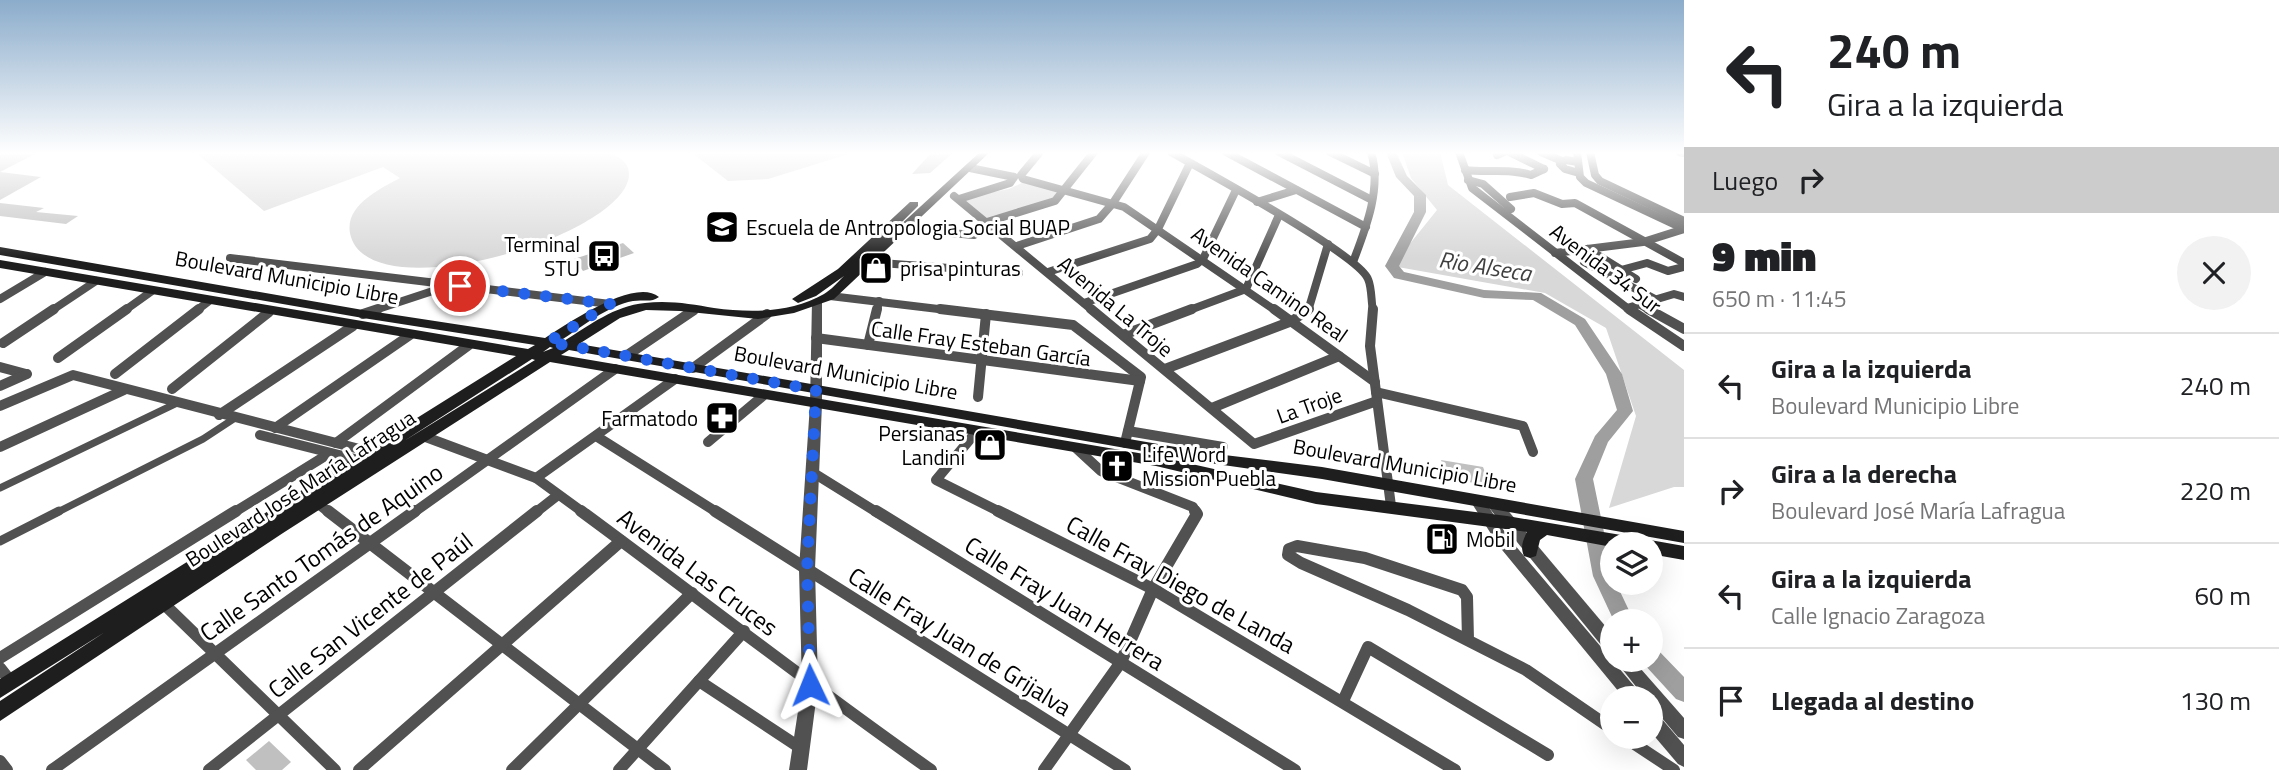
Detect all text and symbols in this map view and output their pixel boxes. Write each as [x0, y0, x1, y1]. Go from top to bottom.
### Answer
text: 240 m [1827, 12, 1961, 87]
icon: left [1712, 28, 1803, 119]
text: Gira a la izquierda [1827, 80, 2063, 128]
text: Luego [1712, 161, 1778, 200]
icon: right [1792, 161, 1830, 199]
school or university icon: Escuela de Antropologia Social BUAP [703, 208, 741, 246]
place label: Escuela de Antropologia Social BUAP [746, 211, 1070, 243]
street label: Avenida 34 Sur [1543, 215, 1669, 321]
street label: Avenida Camino Real [1185, 218, 1355, 350]
text: 9 min [1712, 223, 1816, 287]
place label: Terminal STU [504, 228, 580, 284]
button: close [2177, 236, 2251, 310]
bus stop icon: Terminal STU [585, 237, 623, 275]
water label: Rio Alseca [1436, 241, 1535, 291]
street label: Boulevard Municipio Libre [173, 242, 401, 312]
street label: Avenida La Troje [1051, 248, 1181, 364]
shop icon: prisa pinturas [857, 249, 895, 287]
place label: prisa pinturas [900, 252, 1021, 284]
pin [430, 256, 490, 316]
icon: arrive [441, 267, 479, 305]
text: 650 m · 11:45 [1712, 281, 1847, 316]
street label: Calle Fray Esteban García [869, 312, 1093, 374]
street label: Boulevard Municipio Libre [732, 337, 960, 407]
text: Gira a la izquierda [1771, 349, 1972, 388]
text: 240 m [2180, 366, 2251, 405]
icon: left [1712, 367, 1750, 405]
street label: La Troje [1272, 378, 1346, 432]
text: Boulevard Municipio Libre [1771, 388, 2019, 423]
pharmacy icon: Farmatodo [703, 399, 741, 437]
street label: Boulevard José María Lafragua [179, 401, 422, 575]
place label: Farmatodo [601, 402, 698, 434]
place label: Persianas Landini [878, 417, 965, 473]
shop icon: Persianas Landini [971, 426, 1009, 464]
street label: Boulevard Municipio Libre [1291, 430, 1519, 500]
place label: Life Word Mission Puebla [1142, 438, 1276, 494]
church icon: Life Word Mission Puebla [1098, 447, 1136, 485]
street label: Calle Santo Tomás de Aquino [192, 454, 450, 650]
text: Gira a la derecha [1771, 454, 1957, 493]
text: 220 m [2180, 471, 2251, 510]
icon: right [1712, 472, 1750, 510]
text: Boulevard José María Lafragua [1771, 493, 2065, 528]
street label: Avenida Las Cruces [610, 500, 786, 644]
street label: Calle Fray Diego de Landa [1060, 506, 1302, 662]
fuel station icon: Mobil [1423, 520, 1461, 558]
street label: Calle San Vicente de Paúl [260, 523, 480, 707]
place label: Mobil [1466, 523, 1515, 555]
street label: Calle Fray Juan Herrera [958, 527, 1172, 679]
map controls [1600, 532, 1663, 749]
button: layers [1600, 532, 1663, 595]
street label: Calle Fray Juan de Grijalva [841, 558, 1079, 724]
text: Gira a la izquierda [1771, 559, 1972, 598]
text: 60 m [2194, 576, 2251, 615]
icon: left [1712, 577, 1750, 615]
text: Calle Ignacio Zaragoza [1771, 598, 1985, 633]
button: + [1600, 609, 1663, 672]
position arrow [773, 648, 847, 722]
text: Llegada al destino [1771, 681, 1974, 720]
text: 130 m [2180, 681, 2251, 720]
icon: arrive [1712, 682, 1750, 720]
button: − [1600, 686, 1663, 749]

